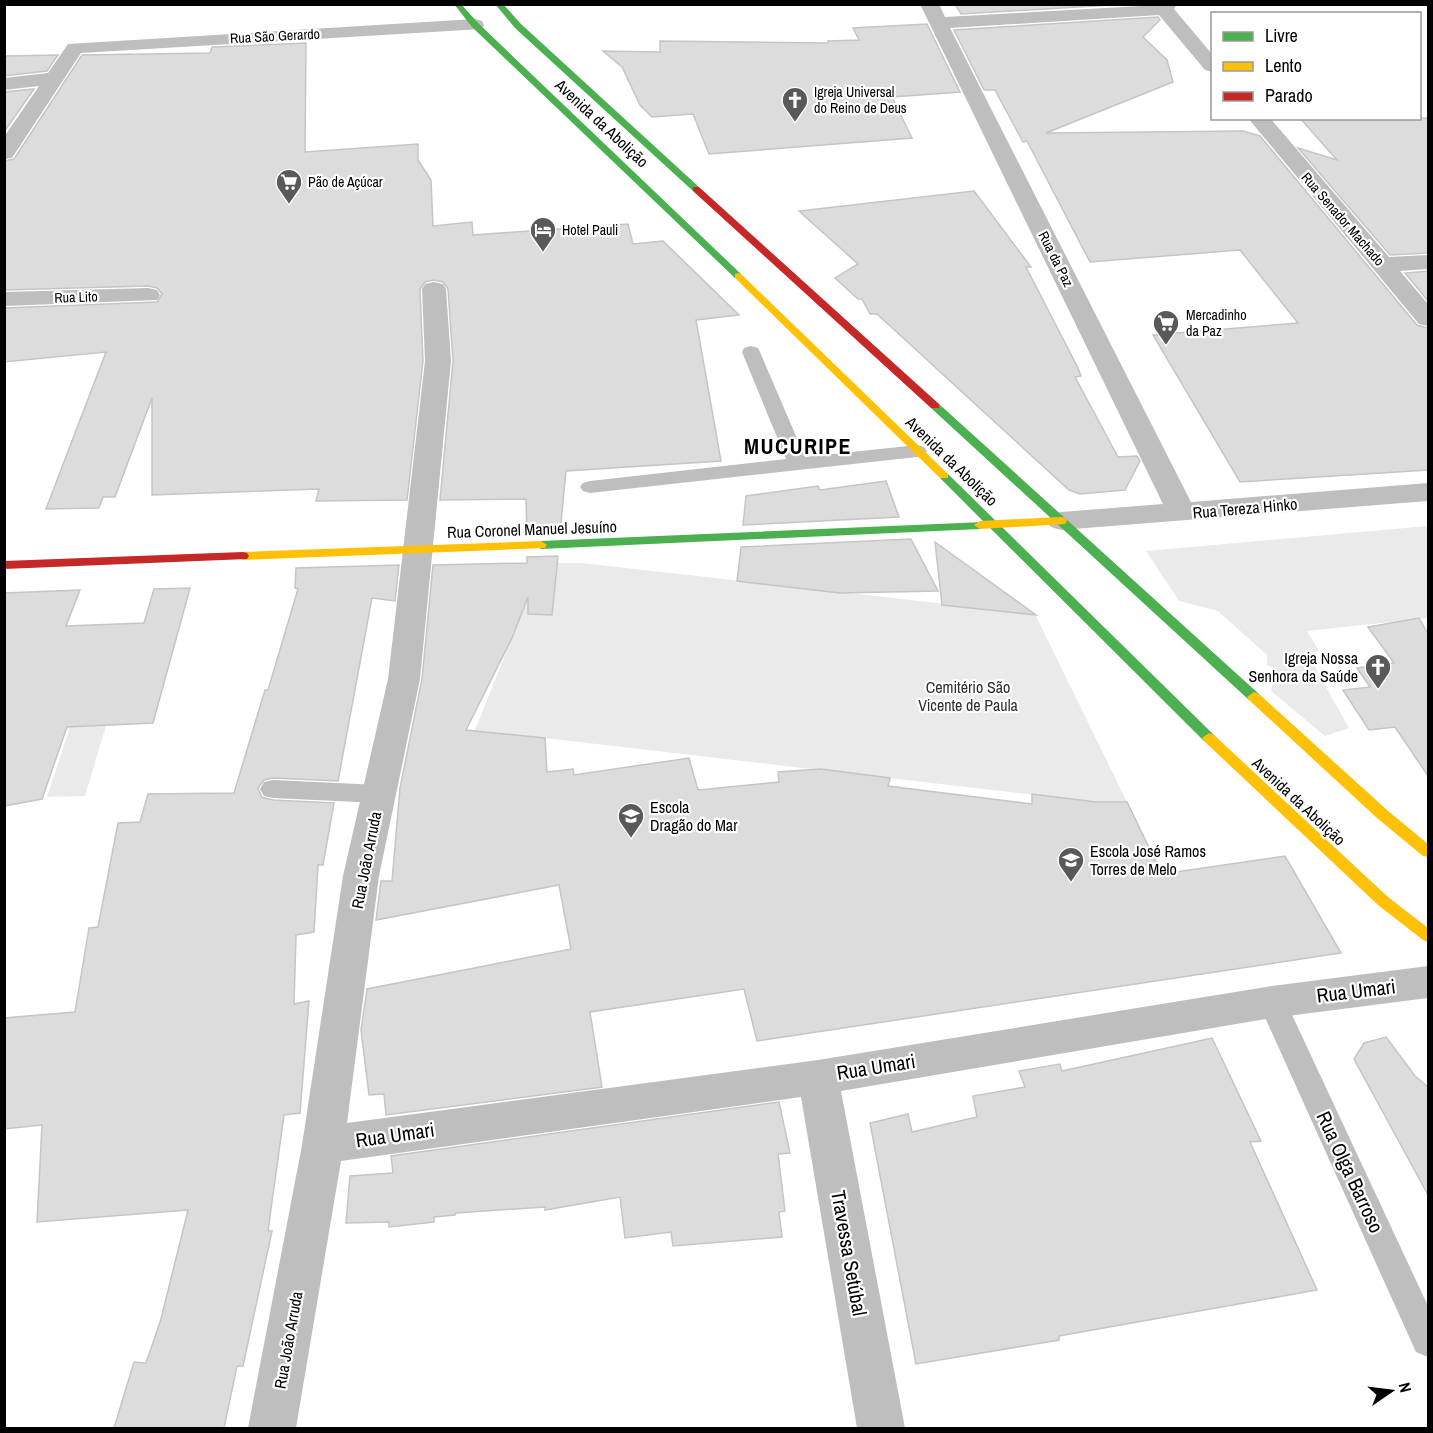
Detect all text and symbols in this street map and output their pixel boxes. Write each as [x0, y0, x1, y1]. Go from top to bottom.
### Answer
legend [1211, 12, 1421, 120]
text: Livre [1265, 23, 1298, 48]
street label: Rua São Gerardo [230, 25, 320, 47]
text: Lento [1265, 53, 1302, 78]
street label: Avenida da Abolição [550, 73, 653, 172]
place label: Igreja Universal do Reino de Deus [814, 83, 907, 117]
text: Parado [1265, 83, 1313, 108]
church icon: Igreja Universal do Reino de Deus [780, 85, 810, 123]
supermarket icon: Pão de Açúcar [274, 167, 304, 205]
street label: Rua Senador Machado [1297, 169, 1389, 269]
place label: Pão de Açúcar [308, 173, 383, 191]
hotel icon: Hotel Pauli [528, 215, 558, 253]
place label: Hotel Pauli [562, 221, 618, 239]
street label: Rua da Paz [1034, 228, 1078, 290]
street label: Rua Lito [54, 287, 98, 307]
place label: Mercadinho da Paz [1186, 306, 1247, 340]
supermarket icon: Mercadinho da Paz [1151, 308, 1181, 346]
street label: Avenida da Abolição [900, 411, 1003, 511]
district label: MUCURIPE [744, 431, 852, 461]
street label: Rua Tereza Hinko [1192, 492, 1298, 524]
street label: Rua Coronel Manuel Jesuíno [447, 515, 617, 543]
place label: Igreja Nossa Senhora da Saúde [1249, 647, 1359, 687]
church icon: Igreja Nossa Senhora da Saúde [1363, 652, 1393, 690]
park label: Cemitério São Vicente de Paula [918, 676, 1019, 716]
street label: Avenida da Abolição [1247, 751, 1350, 850]
place label: Escola Dragão do Mar [650, 796, 738, 836]
school or university icon: Escola Dragão do Mar [616, 801, 646, 839]
street label: Rua João Arruda [346, 809, 386, 910]
place label: Escola José Ramos Torres de Melo [1090, 840, 1206, 880]
school or university icon: Escola José Ramos Torres de Melo [1056, 845, 1086, 883]
street label: Rua Umari [1315, 972, 1397, 1009]
street label: Rua Umari [835, 1047, 917, 1086]
street label: Rua Olga Barroso [1310, 1107, 1390, 1237]
street label: Rua Umari [354, 1116, 436, 1153]
street label: Travessa Setúbal [825, 1188, 874, 1318]
street label: Rua João Arruda [269, 1289, 308, 1390]
north arrow [1361, 1361, 1421, 1421]
text: N [1394, 1380, 1417, 1395]

